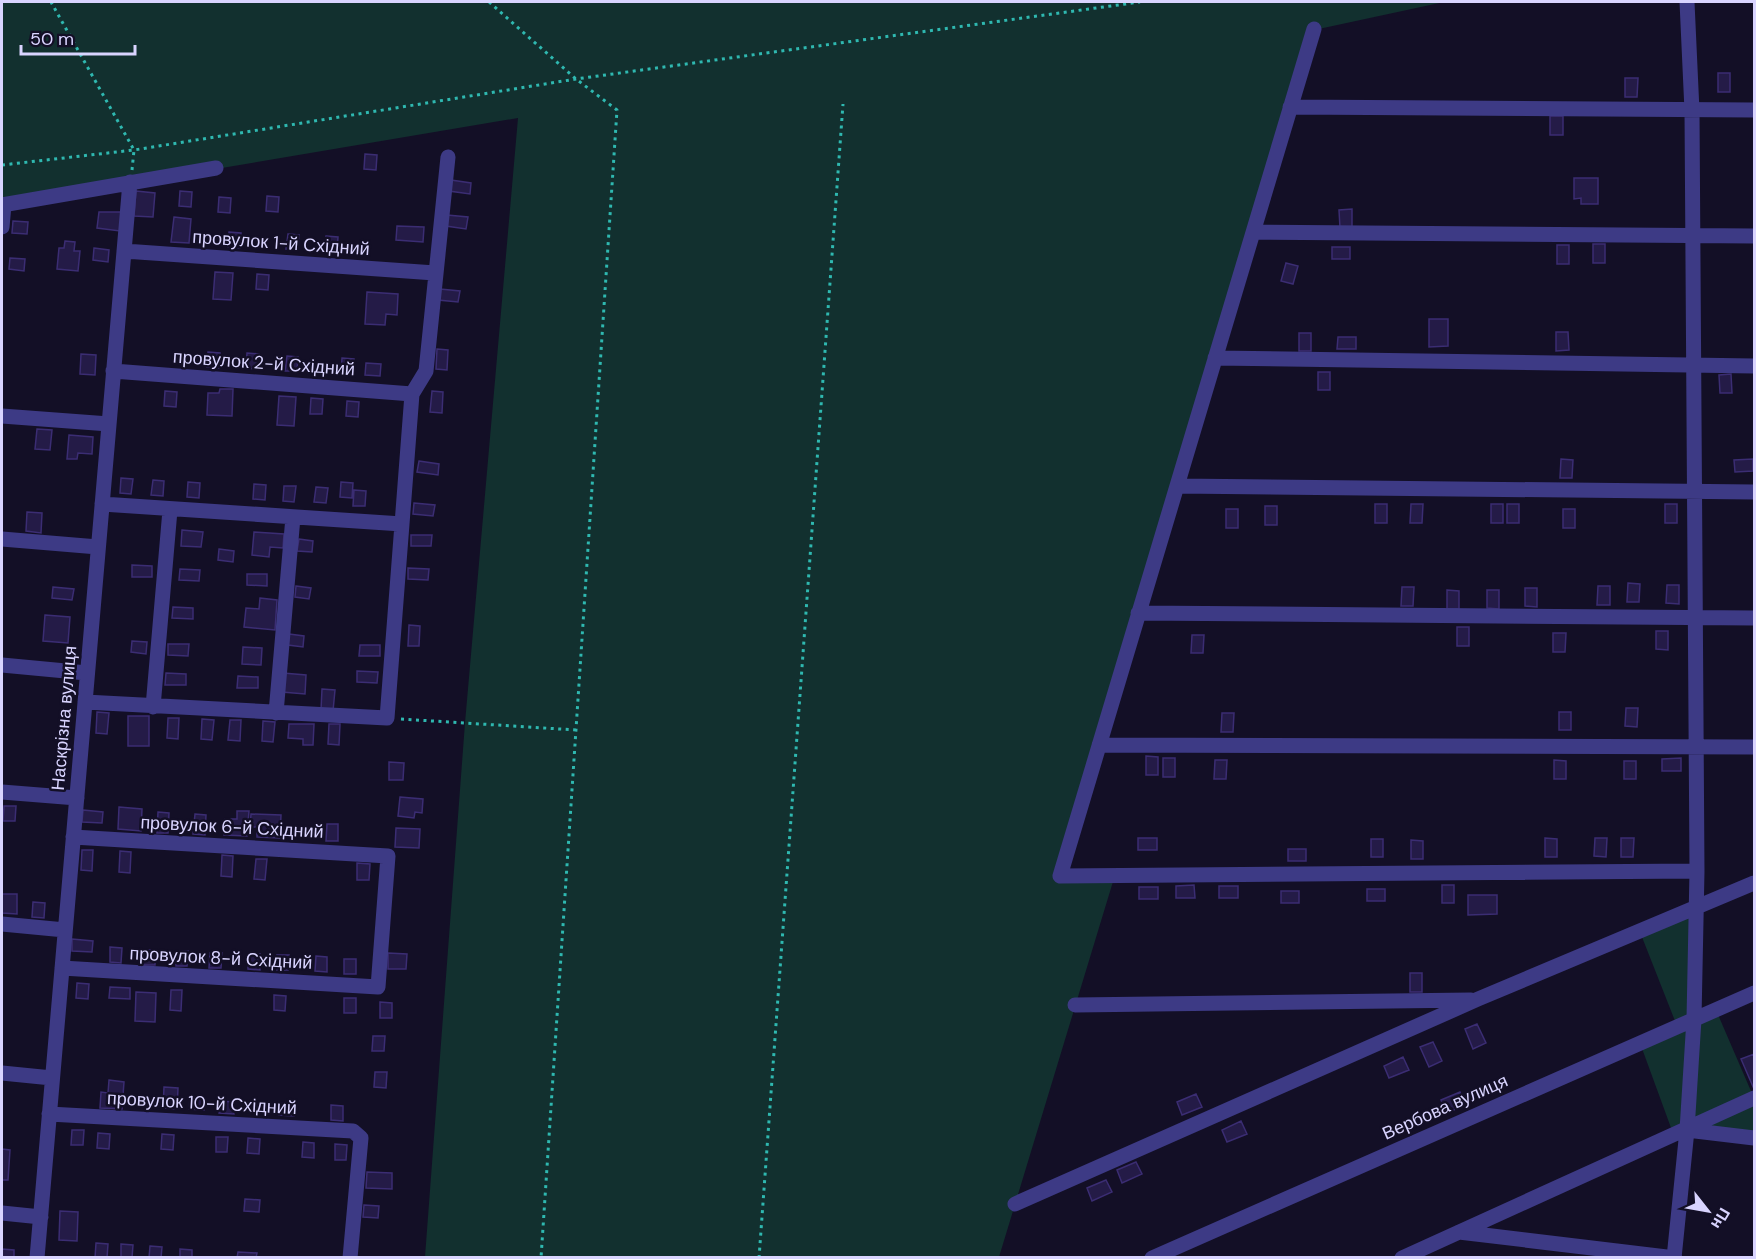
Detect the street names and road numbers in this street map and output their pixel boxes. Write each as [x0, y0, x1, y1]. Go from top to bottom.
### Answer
street label: провулок 1-й Східний [192, 225, 370, 261]
street label: провулок 2-й Східний [172, 345, 356, 381]
street label: Наскрізна вулиця [46, 645, 82, 791]
street label: провулок 6-й Східний [140, 810, 324, 844]
street label: провулок 8-й Східний [129, 941, 313, 975]
street label: Вербова вулиця [1378, 1069, 1512, 1145]
street label: провулок 10-й Східний [107, 1086, 297, 1120]

